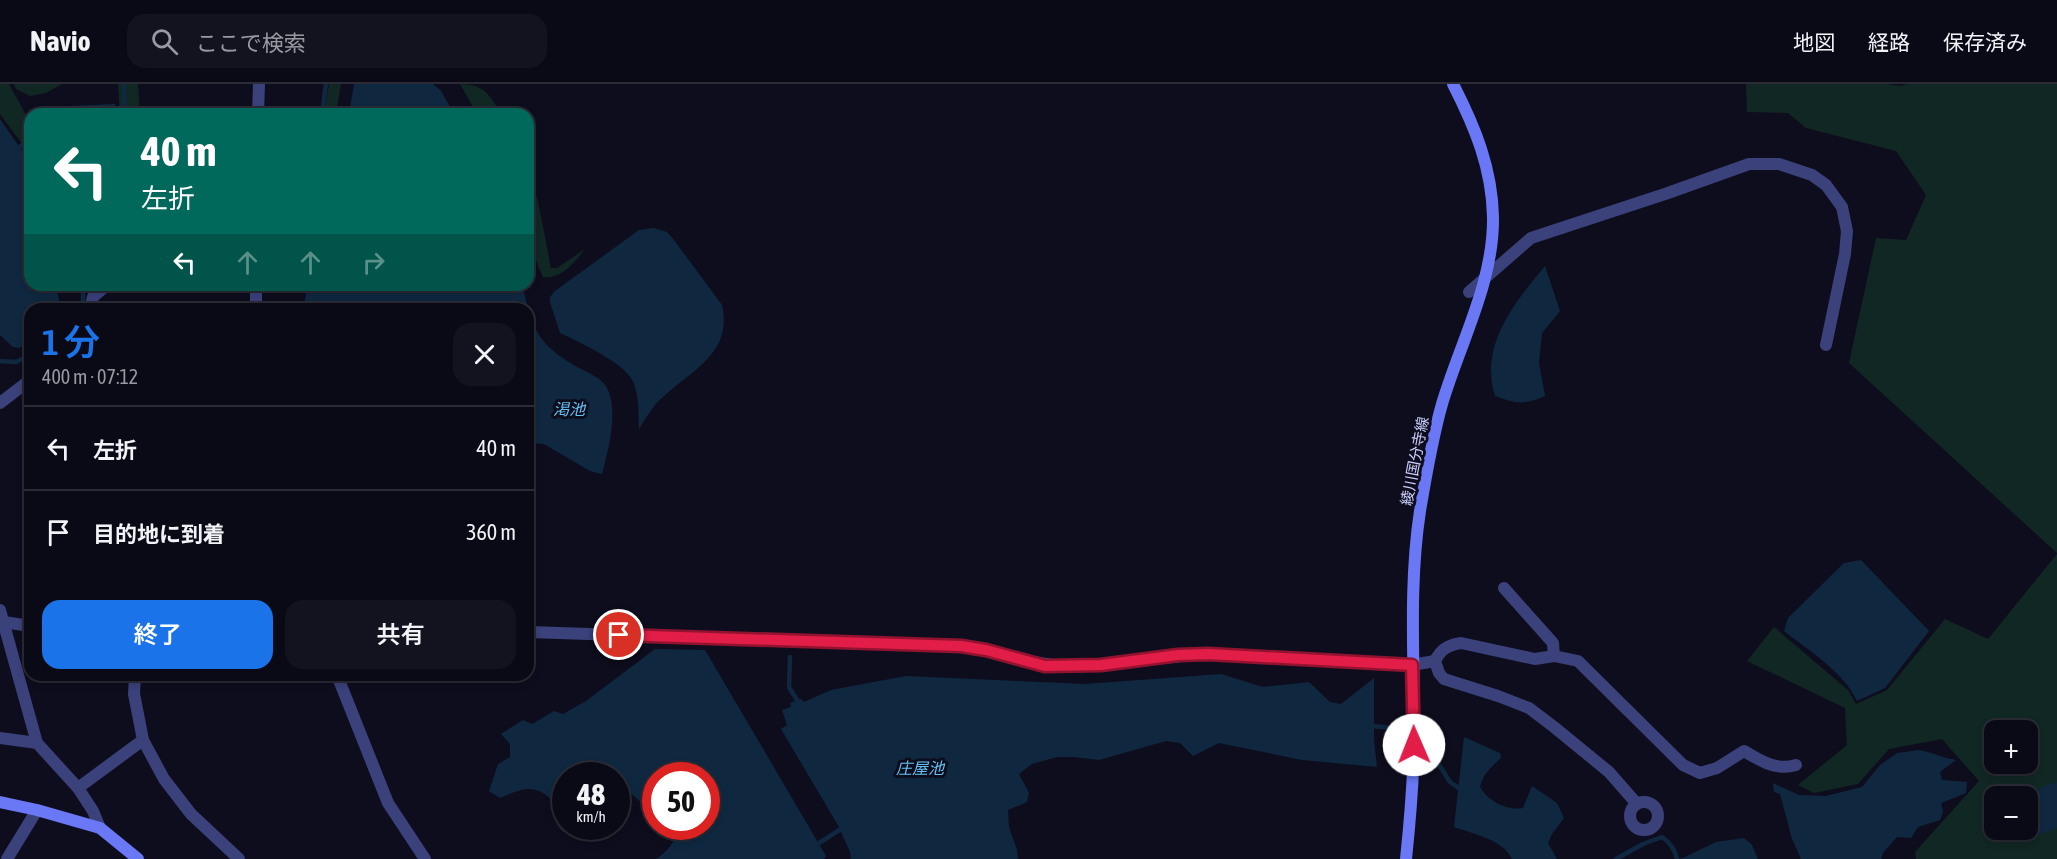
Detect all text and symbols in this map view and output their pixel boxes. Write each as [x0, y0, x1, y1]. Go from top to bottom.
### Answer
search box [127, 14, 547, 68]
text: Navio [30, 25, 91, 57]
icon: search [148, 25, 181, 58]
text: ここで検索 [196, 30, 306, 56]
text: 地図 [1793, 30, 1835, 54]
text: 経路 [1868, 30, 1910, 54]
text: 保存済み [1943, 30, 2027, 54]
text: 40 m [141, 127, 216, 175]
icon: left [42, 132, 120, 210]
text: 左折 [141, 183, 195, 214]
icon: left [168, 246, 201, 279]
icon: ahead [231, 246, 264, 279]
icon: ahead [294, 246, 327, 279]
icon: right [357, 246, 390, 279]
text: 1 分 [42, 321, 100, 363]
button: close [453, 323, 516, 386]
text: 400 m · 07:12 [42, 365, 138, 388]
water label: 渇池 [553, 400, 587, 418]
street label: 綾川国分寺線 [1398, 415, 1431, 507]
icon: left [42, 432, 75, 465]
text: 40 m [476, 435, 516, 461]
text: 左折 [93, 437, 137, 463]
icon: arrive [42, 516, 75, 549]
text: 360 m [466, 519, 516, 545]
text: 目的地に到着 [93, 521, 225, 547]
button: 終了 [42, 600, 273, 669]
button: 共有 [285, 600, 516, 669]
pin [593, 609, 644, 660]
icon: arrive [602, 618, 635, 651]
position arrow [1382, 713, 1446, 777]
map controls [1984, 720, 2038, 840]
button: + [1984, 720, 2038, 774]
water label: 庄屋池 [896, 759, 946, 777]
speed limit sign: 50 [642, 762, 720, 840]
text: 48 [577, 777, 605, 811]
button: − [1984, 786, 2038, 840]
text: km/h [576, 808, 606, 825]

